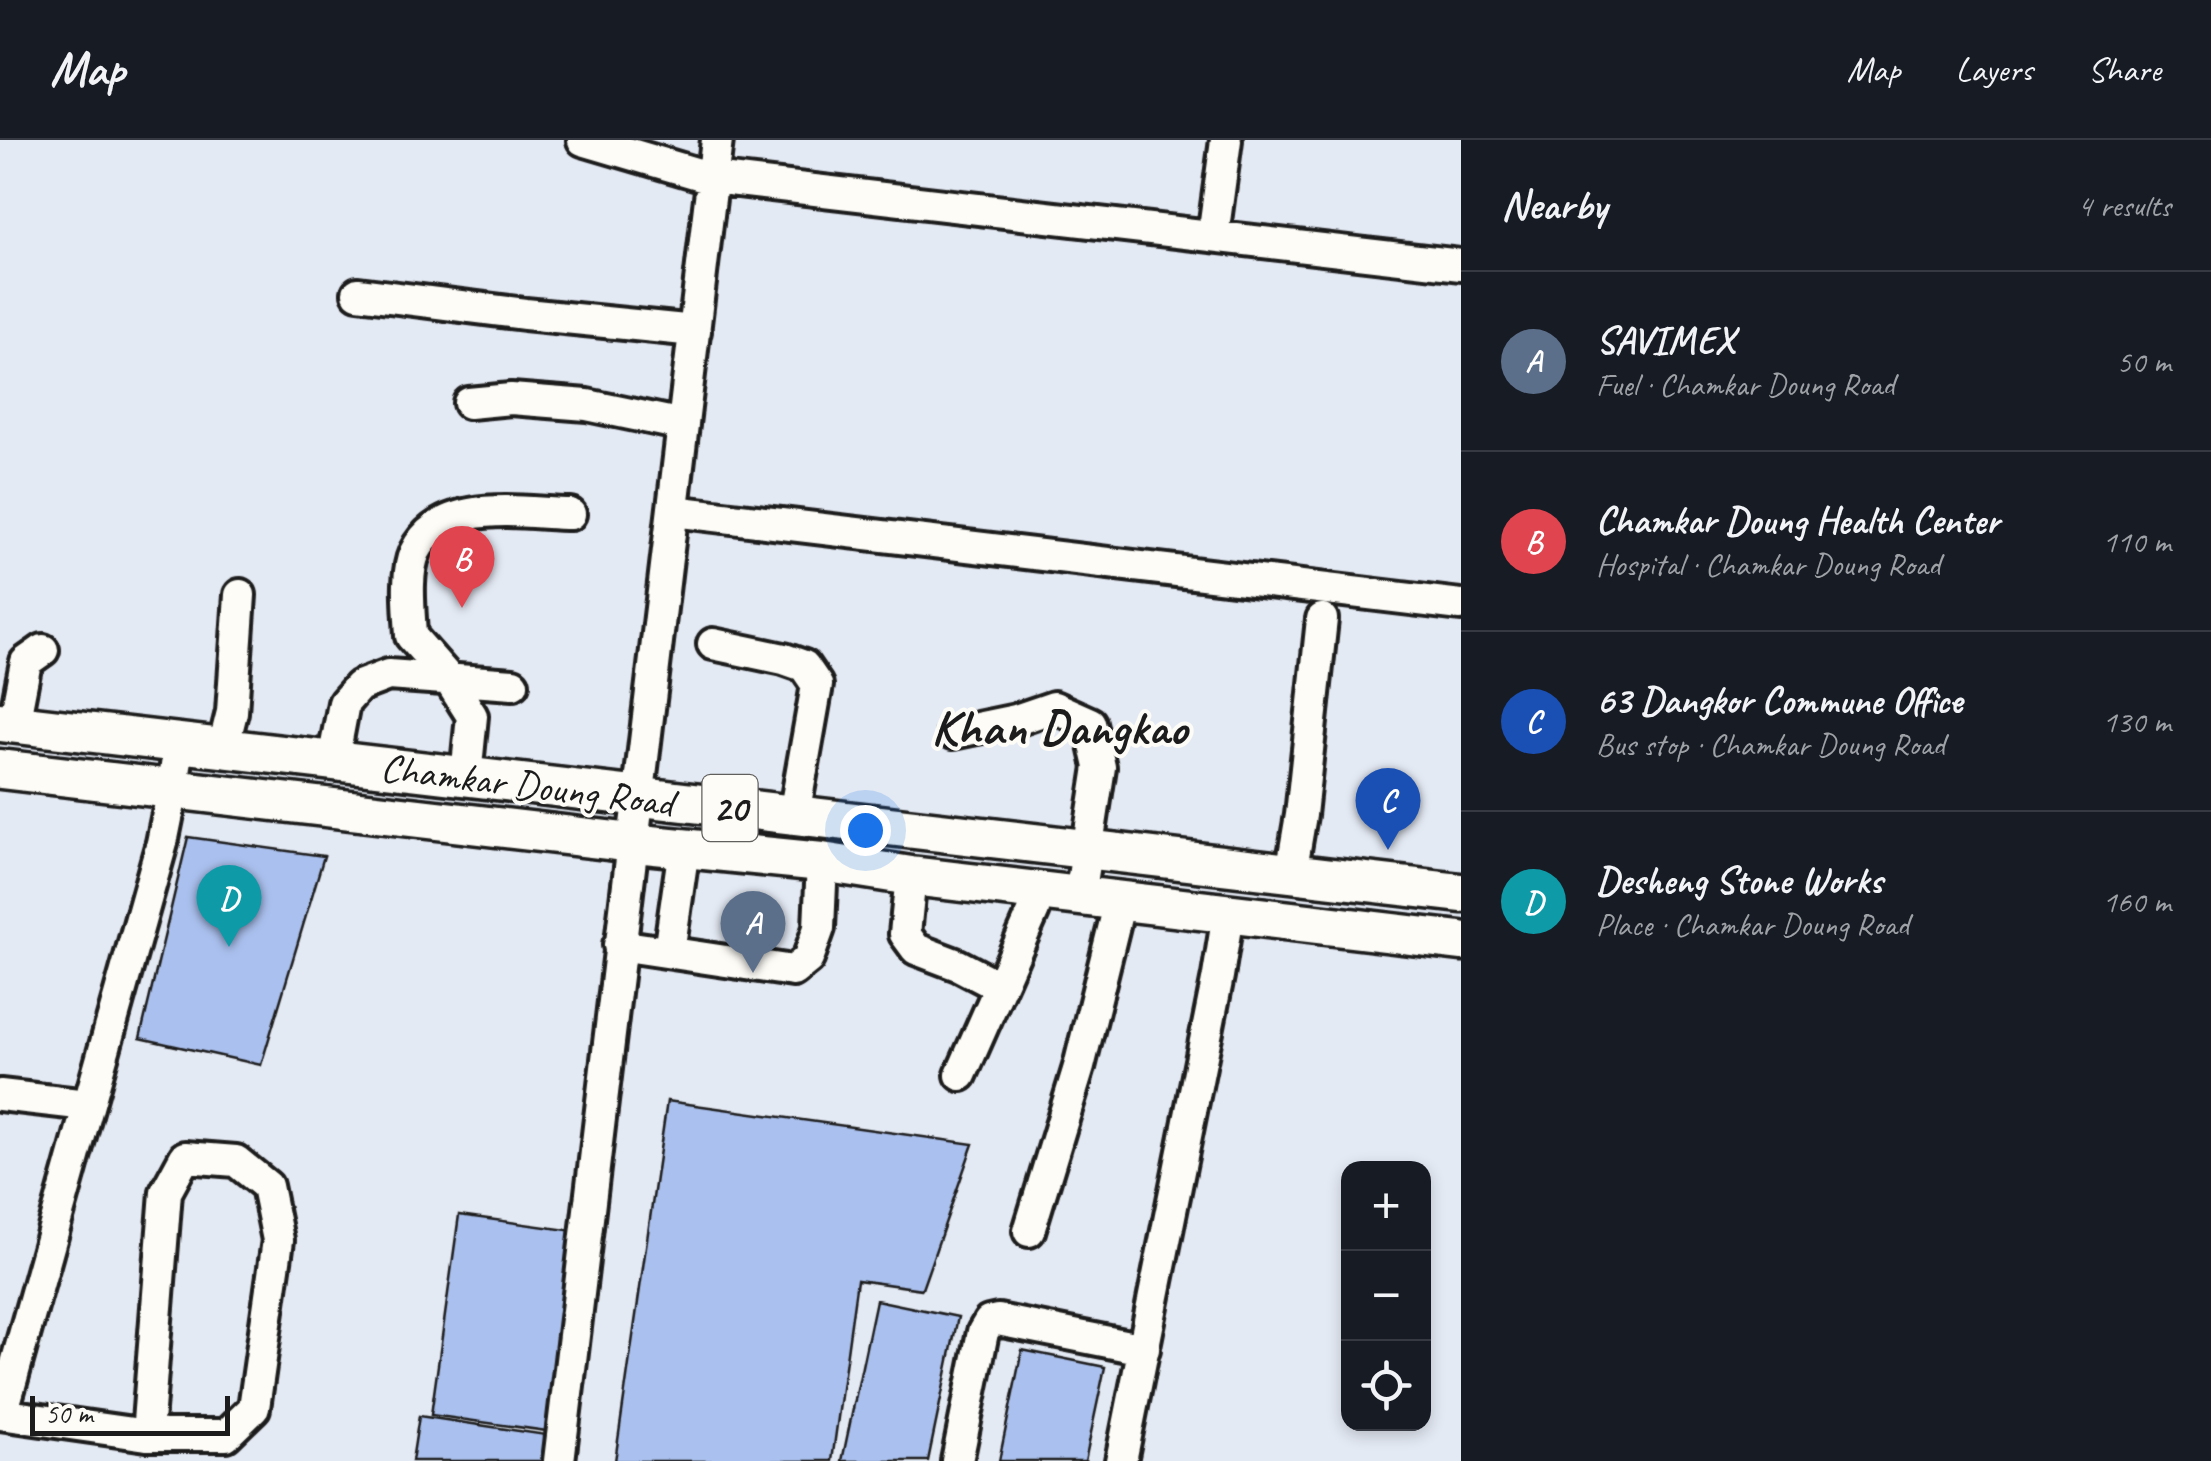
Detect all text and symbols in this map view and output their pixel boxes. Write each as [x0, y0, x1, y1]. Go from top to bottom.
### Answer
text: Map [50, 39, 125, 99]
text: Map [1847, 47, 1900, 92]
text: Layers [1955, 47, 2033, 92]
text: Share [2088, 47, 2161, 92]
text: Nearby [1501, 179, 1607, 232]
text: 4 results [2077, 185, 2171, 226]
text: SAVIMEX [1596, 317, 1735, 364]
text: A [1525, 341, 1542, 382]
text: 50 m [2117, 341, 2171, 382]
text: Fuel · Chamkar Doung Road [1596, 364, 1895, 405]
text: Chamkar Doung Health Center [1596, 497, 1999, 544]
text: B [1525, 521, 1542, 562]
text: 110 m [2102, 521, 2171, 562]
pin: B [430, 526, 494, 608]
text: Hospital · Chamkar Doung Road [1596, 544, 1940, 585]
text: 63 Dangkor Commune Office [1596, 677, 1962, 724]
district label: Khan Dangkao [931, 696, 1190, 759]
text: C [1526, 701, 1541, 742]
text: 130 m [2102, 701, 2171, 742]
text: Bus stop · Chamkar Doung Road [1596, 724, 1945, 765]
street label: Chamkar Doung Road [378, 742, 682, 829]
pin: C [1356, 768, 1420, 850]
road number: 20 [702, 775, 758, 841]
your location [840, 805, 891, 856]
text: Desheng Stone Works [1596, 857, 1882, 904]
pin: D [196, 864, 262, 947]
text: D [1524, 881, 1543, 922]
text: 160 m [2102, 881, 2171, 922]
pin: A [720, 890, 786, 973]
text: Place · Chamkar Doung Road [1596, 904, 1909, 945]
map controls [1341, 1161, 1431, 1431]
button: + [1341, 1161, 1431, 1251]
button: − [1341, 1251, 1431, 1341]
button: locate [1341, 1341, 1431, 1431]
scale bar [30, 1391, 230, 1436]
text: 50 m [45, 1396, 93, 1431]

